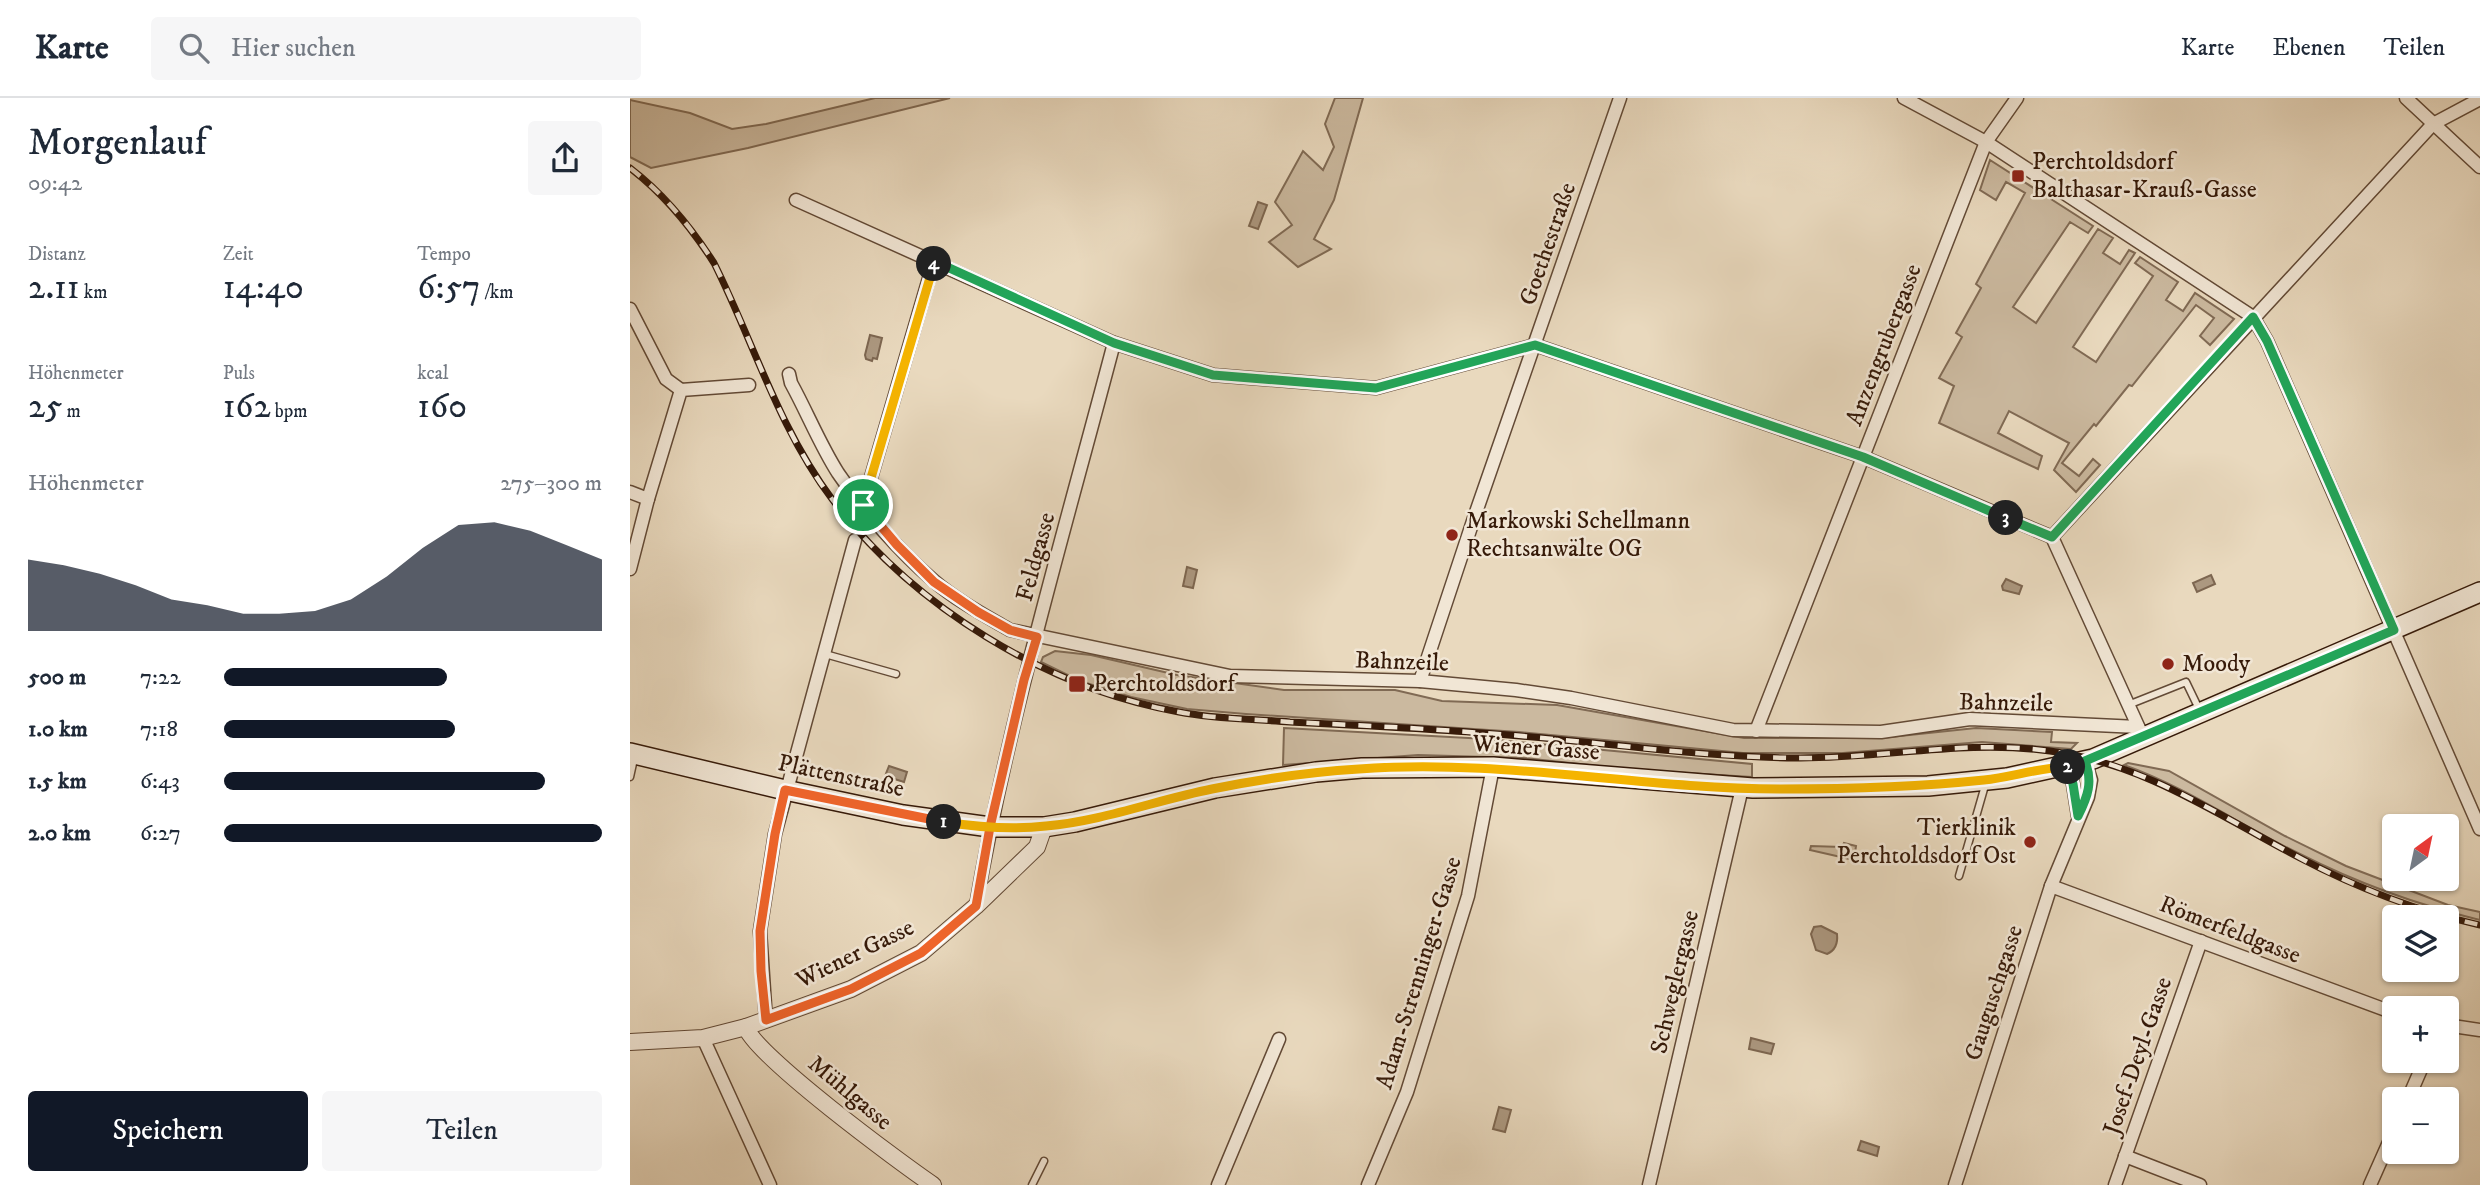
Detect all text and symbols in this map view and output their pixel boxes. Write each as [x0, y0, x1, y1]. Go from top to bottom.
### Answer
search box [151, 17, 641, 80]
text: Karte [35, 28, 109, 69]
icon: search [175, 29, 213, 67]
text: Hier suchen [231, 32, 356, 65]
text: Karte [2181, 33, 2234, 63]
text: Ebenen [2272, 33, 2346, 63]
text: Teilen [2384, 33, 2445, 63]
text: Morgenlauf [28, 119, 207, 167]
button: share [528, 121, 602, 195]
place label: Perchtoldsdorf Balthasar-Krauß-Gasse [2032, 147, 2257, 205]
marker: Perchtoldsdorf Balthasar-Krauß-Gasse [2010, 168, 2026, 184]
text: 09:42 [28, 169, 82, 198]
street label: Goethestraße [1513, 179, 1583, 309]
text: Distanz [28, 243, 86, 266]
text: Zeit [223, 243, 254, 266]
text: Tempo [417, 243, 471, 266]
pin: 4 [916, 246, 952, 282]
text: 4 [928, 252, 939, 275]
street label: Anzengrubergasse [1839, 260, 1929, 430]
text: 2.11 [28, 266, 80, 310]
text: 14:40 [223, 266, 304, 310]
text: 6:57 [417, 266, 481, 310]
text: km [80, 281, 108, 304]
text: /km [481, 281, 513, 304]
text: Höhenmeter [28, 362, 124, 385]
text: Puls [223, 362, 255, 385]
text: kcal [417, 362, 449, 385]
text: 25 [28, 385, 62, 429]
text: 162 [223, 385, 271, 429]
text: 160 [417, 385, 467, 429]
text: m [62, 400, 81, 423]
text: bpm [271, 400, 308, 423]
text: Höhenmeter [28, 469, 144, 498]
text: 275–300 m [500, 469, 602, 498]
pin [833, 475, 893, 535]
icon: arrive [844, 486, 882, 524]
pin: 3 [1988, 500, 2024, 536]
place label: Markowski Schellmann Rechtsanwälte OG [1466, 506, 1690, 564]
text: 3 [2002, 506, 2009, 529]
street label: Feldgasse [1010, 509, 1062, 605]
marker: Markowski Schellmann Rechtsanwälte OG [1444, 527, 1460, 543]
street label: Bahnzeile [1354, 645, 1450, 679]
place label: Moody [2182, 649, 2251, 679]
marker: Moody [2160, 656, 2176, 672]
text: 500 m [28, 663, 86, 692]
text: 7:22 [140, 663, 181, 692]
place label: Perchtoldsdorf [1093, 669, 1238, 699]
marker: Perchtoldsdorf [1067, 674, 1087, 694]
street label: Bahnzeile [1959, 687, 2053, 719]
text: 1.0 km [28, 715, 88, 744]
text: 7:18 [140, 715, 178, 744]
street label: Wiener Gasse [1470, 729, 1601, 767]
street label: Plättenstraße [775, 748, 907, 804]
pin: 2 [2050, 750, 2086, 784]
text: 2 [2063, 755, 2072, 778]
text: 1.5 km [28, 767, 87, 796]
text: 6:43 [140, 767, 180, 796]
pin: 1 [926, 804, 962, 840]
text: 1 [940, 810, 947, 833]
place label: Tierklinik Perchtoldsdorf Ost [1836, 813, 2016, 871]
north arrow [2382, 814, 2459, 891]
map controls [2382, 814, 2459, 1164]
text: 2.0 km [28, 819, 91, 848]
text: 6:27 [140, 819, 181, 848]
marker: Tierklinik Perchtoldsdorf Ost [2022, 834, 2038, 850]
street label: Adam-Strenninger-Gasse [1369, 853, 1469, 1093]
street label: Römerfeldgasse [2155, 889, 2305, 971]
button: layers [2382, 905, 2459, 982]
street label: Schweglergasse [1644, 907, 1706, 1057]
street label: Wiener Gasse [790, 913, 919, 996]
street label: Gauguschgasse [1958, 921, 2030, 1065]
street label: Josef-Deyl-Gasse [2096, 973, 2179, 1141]
button: + [2382, 996, 2459, 1073]
street label: Mühlgasse [802, 1049, 898, 1137]
button: − [2382, 1087, 2459, 1164]
button: Speichern [28, 1091, 308, 1171]
button: Teilen [322, 1091, 602, 1171]

